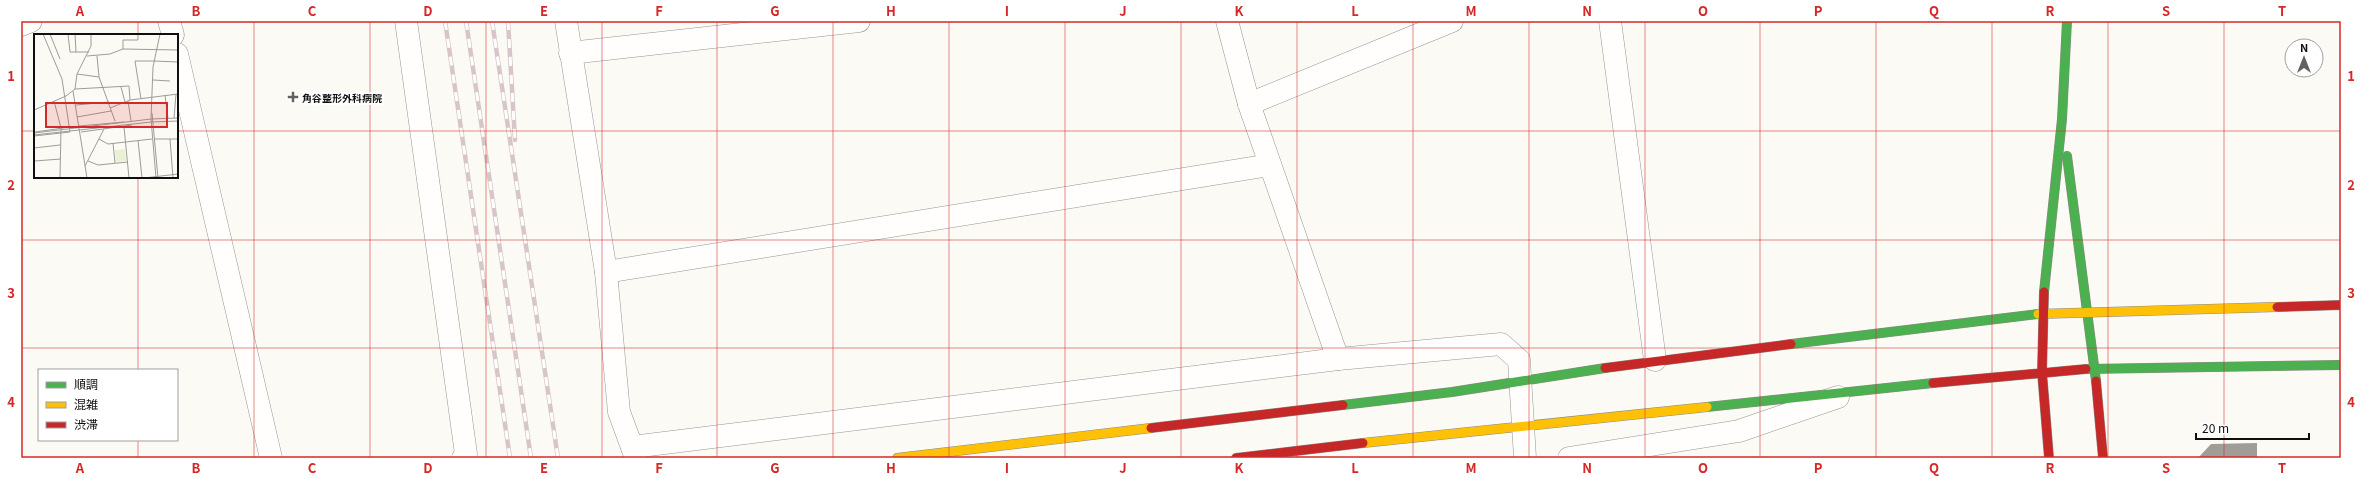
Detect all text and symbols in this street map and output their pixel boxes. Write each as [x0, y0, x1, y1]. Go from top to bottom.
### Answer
text: A [75, 1, 85, 20]
text: B [192, 1, 201, 20]
text: C [308, 1, 317, 20]
text: D [423, 1, 433, 20]
text: E [540, 1, 548, 20]
text: F [655, 1, 663, 20]
text: G [770, 1, 780, 20]
text: H [886, 1, 896, 20]
text: I [1005, 1, 1009, 20]
text: J [1119, 1, 1127, 20]
text: K [1235, 1, 1244, 20]
text: L [1351, 1, 1359, 20]
text: M [1465, 1, 1477, 20]
text: N [1582, 1, 1592, 20]
text: O [1698, 1, 1708, 20]
text: P [1814, 1, 1823, 20]
text: Q [1929, 1, 1939, 20]
text: R [2046, 1, 2055, 20]
text: S [2162, 1, 2170, 20]
text: T [2278, 1, 2286, 20]
inset map [34, 34, 178, 178]
north arrow [2284, 38, 2324, 78]
text: N [2300, 39, 2308, 55]
text: 1 [7, 66, 15, 85]
text: 1 [2347, 66, 2355, 85]
place label: 角谷整形外科病院 [302, 90, 382, 105]
marker: 角谷整形外科病院 [287, 91, 299, 103]
text: 2 [7, 175, 15, 194]
text: 2 [2347, 175, 2355, 194]
text: 3 [7, 283, 15, 302]
text: 3 [2347, 283, 2355, 302]
legend [38, 369, 178, 441]
text: 順調 [74, 375, 98, 392]
text: 4 [7, 392, 15, 411]
text: 4 [2347, 392, 2355, 411]
text: 混雑 [74, 395, 98, 412]
text: 渋滞 [74, 415, 98, 432]
scale bar [2196, 415, 2309, 441]
text: 20 m [2202, 419, 2229, 436]
text: A [75, 458, 85, 477]
text: B [192, 458, 201, 477]
text: C [308, 458, 317, 477]
text: D [423, 458, 433, 477]
text: E [540, 458, 548, 477]
text: F [655, 458, 663, 477]
text: G [770, 458, 780, 477]
text: H [886, 458, 896, 477]
text: I [1005, 458, 1009, 477]
text: J [1119, 458, 1127, 477]
text: K [1235, 458, 1244, 477]
text: L [1351, 458, 1359, 477]
text: M [1465, 458, 1477, 477]
text: N [1582, 458, 1592, 477]
text: O [1698, 458, 1708, 477]
text: P [1814, 458, 1823, 477]
text: Q [1929, 458, 1939, 477]
text: R [2046, 458, 2055, 477]
text: S [2162, 458, 2170, 477]
text: T [2278, 458, 2286, 477]

